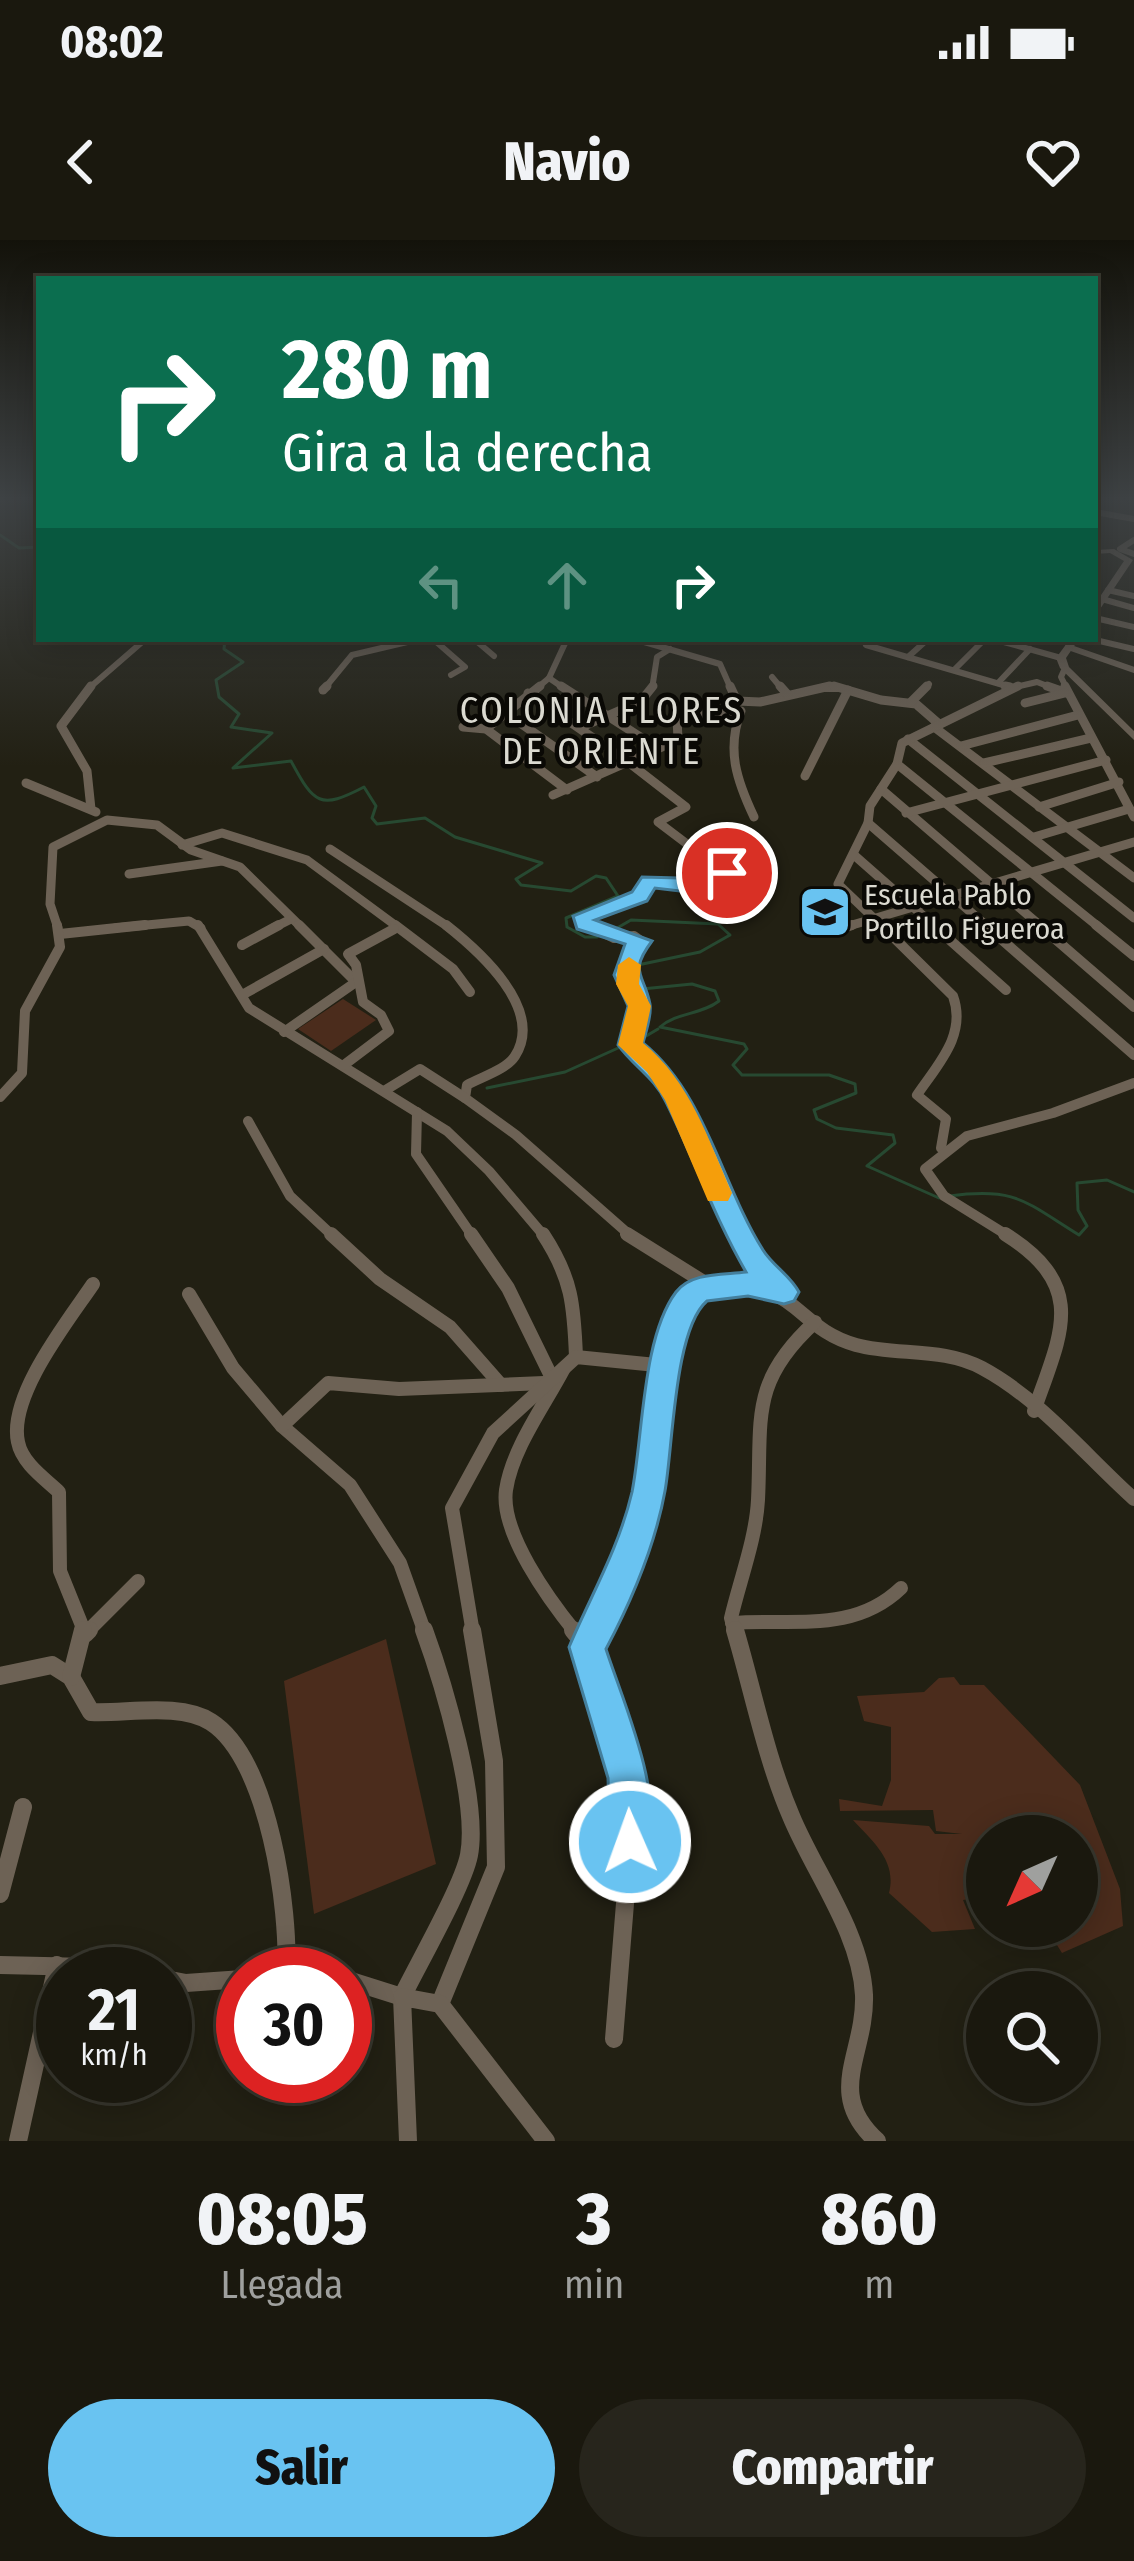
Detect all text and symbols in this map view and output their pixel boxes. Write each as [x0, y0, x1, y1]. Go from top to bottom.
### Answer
text: 08:02 [60, 15, 164, 69]
icon: back [48, 129, 114, 195]
icon: heart [1020, 129, 1086, 195]
text: Navio [504, 130, 630, 194]
text: 280 m [282, 319, 493, 420]
icon: right [84, 324, 240, 480]
text: Gira a la derecha [282, 421, 653, 485]
icon: left [408, 552, 474, 618]
icon: ahead [534, 552, 600, 618]
icon: right [660, 552, 726, 618]
district label: COLONIA FLORES DE ORIENTE [460, 689, 744, 774]
pin [676, 822, 778, 924]
icon: arrive [694, 840, 760, 906]
place label: Escuela Pablo Portillo Figueroa [864, 877, 1065, 947]
school or university icon: Escuela Pablo Portillo Figueroa [797, 884, 853, 940]
position arrow [567, 1779, 693, 1905]
north arrow [966, 1815, 1098, 1947]
map controls [966, 1815, 1098, 2103]
speed limit sign: 30 [216, 1947, 372, 2103]
button: search [966, 1971, 1098, 2103]
text: 21 [88, 1974, 140, 2046]
text: km/h [81, 2037, 147, 2073]
text: 08:05 [196, 2177, 368, 2263]
text: 3 [577, 2177, 611, 2263]
text: 860 [821, 2177, 938, 2263]
text: Llegada [221, 2262, 343, 2308]
text: min [564, 2262, 624, 2308]
text: m [864, 2262, 894, 2308]
button: Salir [48, 2399, 555, 2537]
button: Compartir [579, 2399, 1086, 2537]

